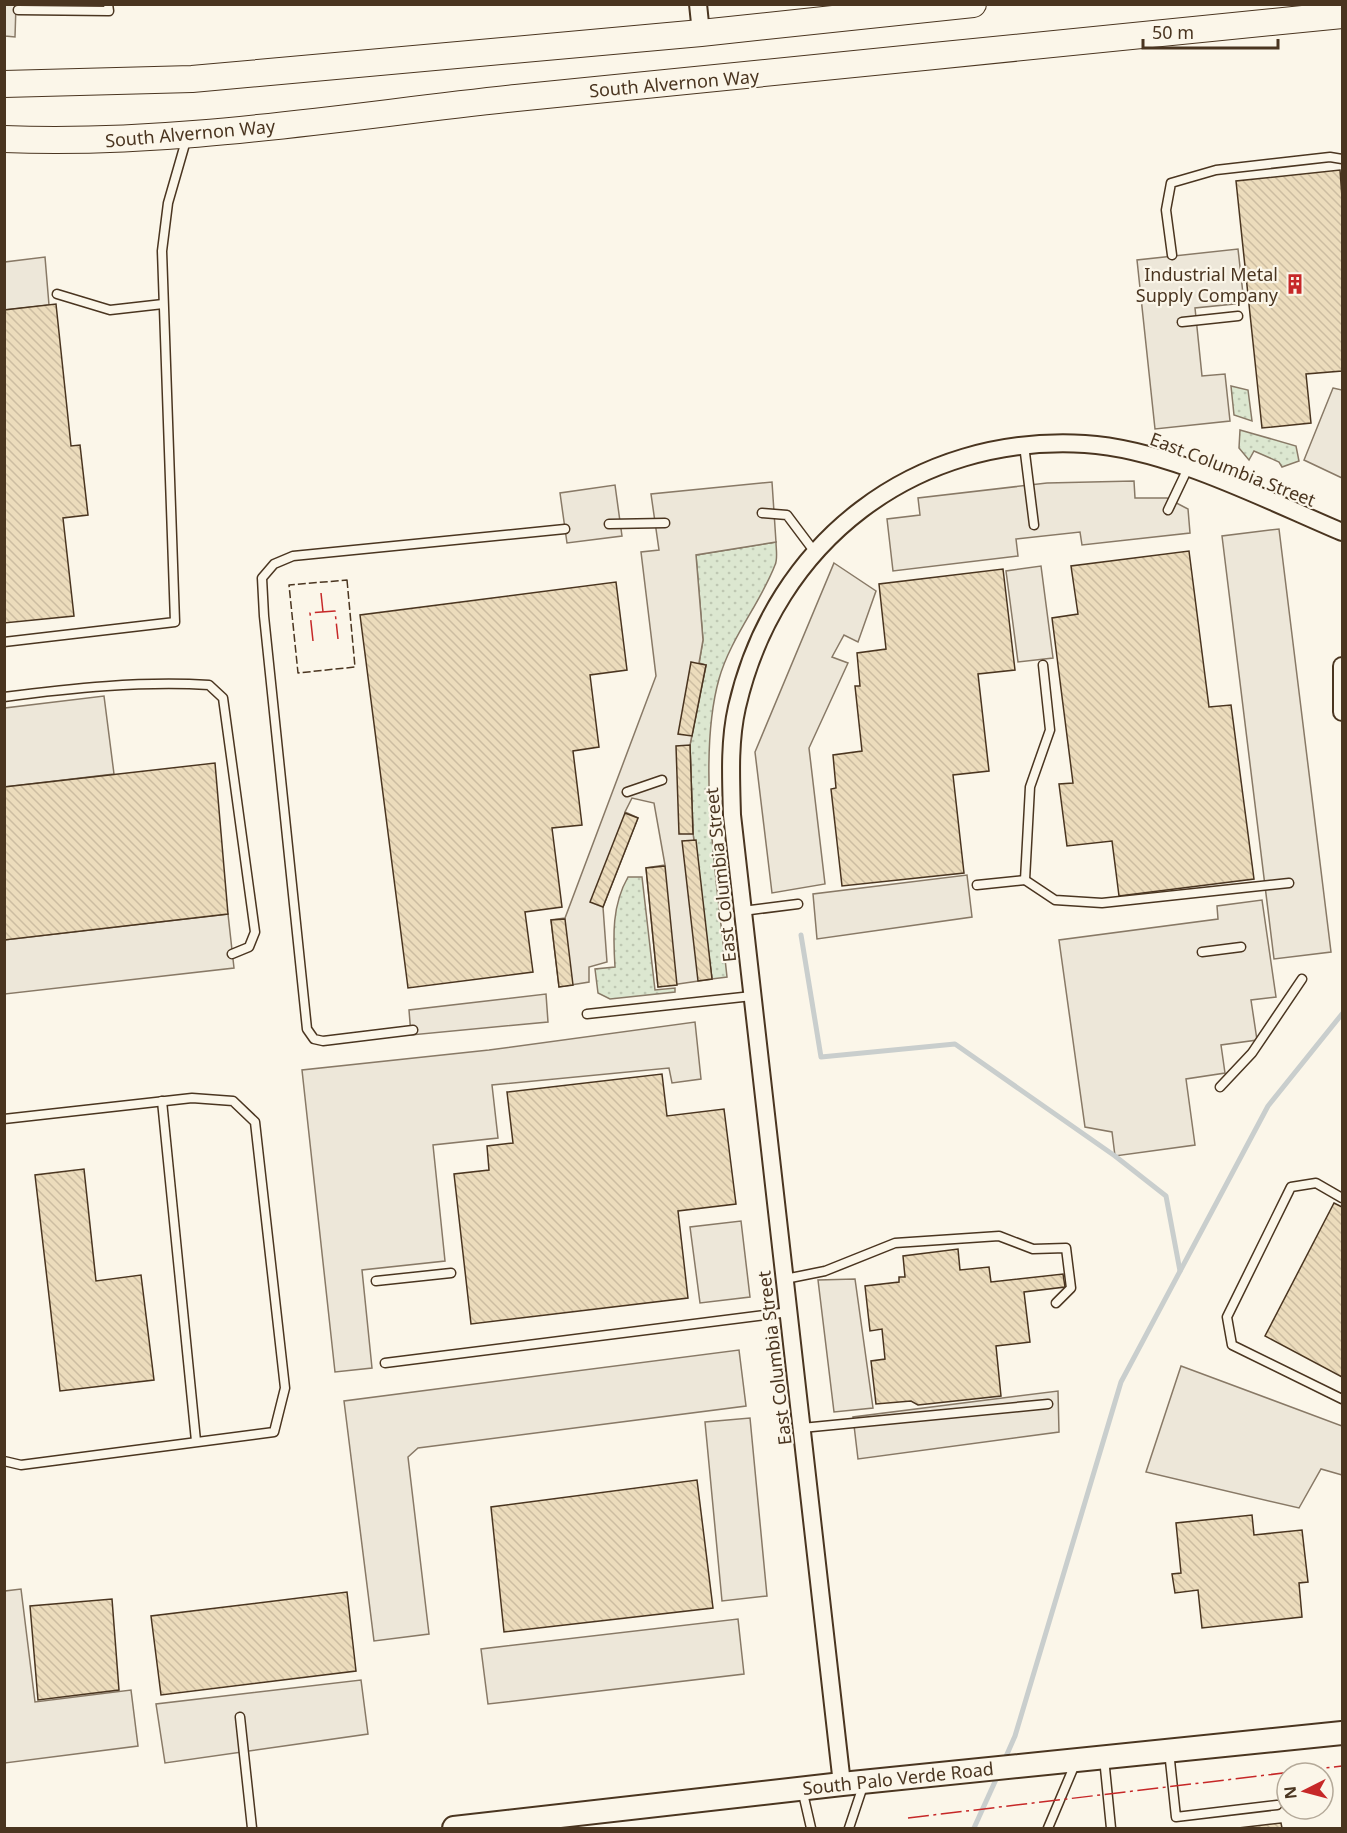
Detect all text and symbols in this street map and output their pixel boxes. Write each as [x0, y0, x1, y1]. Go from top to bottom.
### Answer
scale bar [1143, 12, 1278, 50]
text: 50 m [1152, 20, 1194, 44]
street label: South Alvernon Way [588, 64, 761, 102]
street label: South Alvernon Way [104, 114, 277, 152]
place label: Industrial Metal Supply Company [1136, 262, 1279, 307]
building icon: Industrial Metal Supply Company [1283, 272, 1307, 296]
street label: East Columbia Street [1147, 426, 1320, 512]
street label: East Columbia Street [699, 786, 741, 964]
street label: East Columbia Street [751, 1269, 797, 1447]
street label: South Palo Verde Road [801, 1756, 995, 1800]
north arrow [1275, 1761, 1335, 1821]
text: N [1278, 1785, 1302, 1800]

